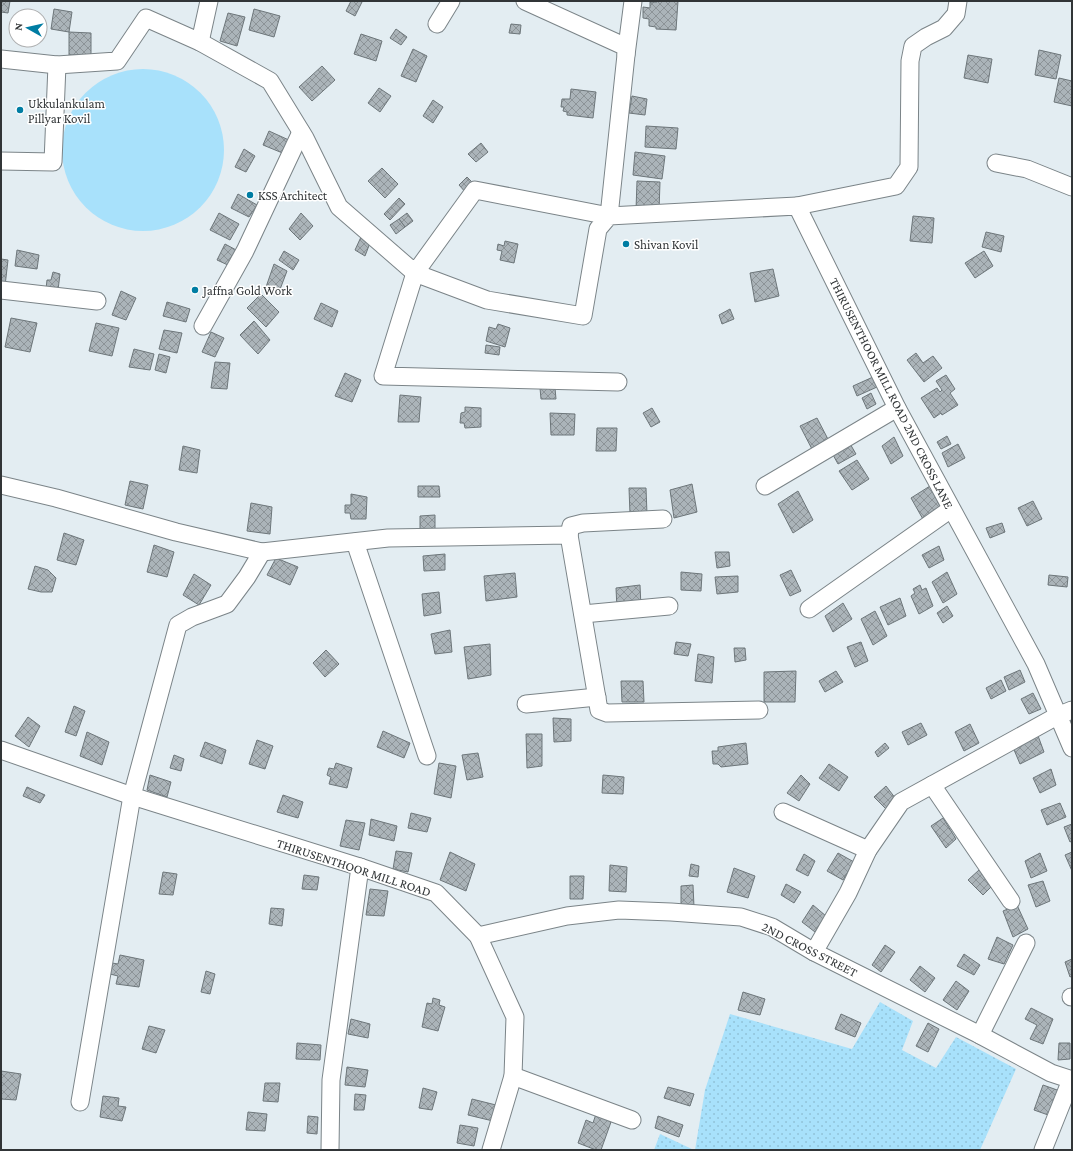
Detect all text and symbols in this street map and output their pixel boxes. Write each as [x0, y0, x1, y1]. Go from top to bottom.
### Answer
north arrow [8, 8, 48, 48]
text: N [12, 22, 25, 31]
place label: Ukkulankulam Pillyar Kovil [28, 96, 106, 126]
marker: Ukkulankulam Pillyar Kovil [15, 105, 25, 115]
place label: KSS Architect [258, 188, 328, 203]
marker: KSS Architect [245, 190, 255, 200]
place label: Shivan Kovil [634, 237, 699, 252]
marker: Shivan Kovil [621, 239, 631, 249]
street label: THIRUSENTHOOR MILL ROAD 2ND CROSS LANE [827, 275, 957, 511]
place label: Jaffna Gold Work [202, 283, 293, 298]
marker: Jaffna Gold Work [190, 285, 200, 295]
street label: THIRUSENTHOOR MILL ROAD [275, 835, 433, 900]
street label: 2ND CROSS STREET [759, 919, 860, 980]

